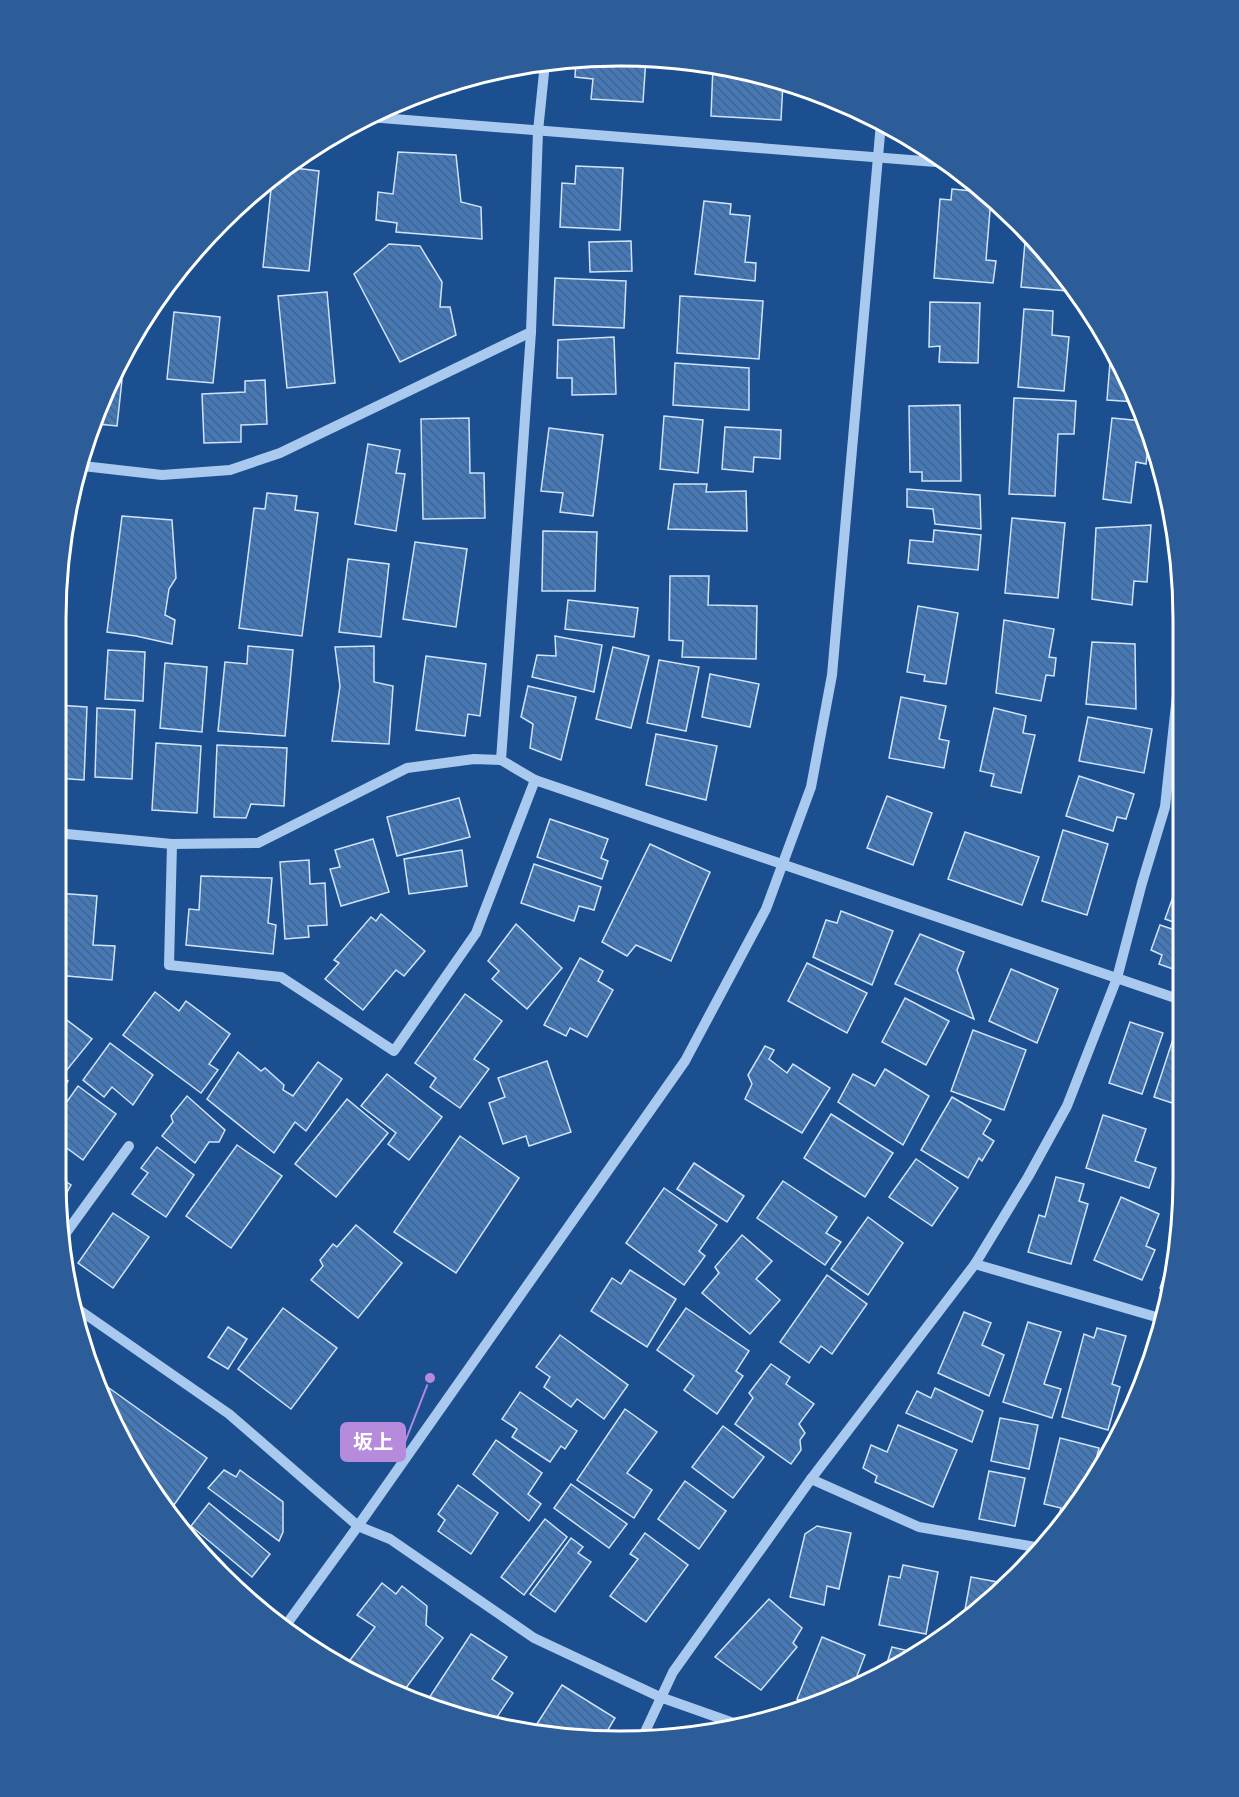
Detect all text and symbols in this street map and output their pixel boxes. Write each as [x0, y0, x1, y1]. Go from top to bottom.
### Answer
callout: 坂上 [341, 1423, 405, 1461]
text: 坂上 [353, 1431, 393, 1453]

